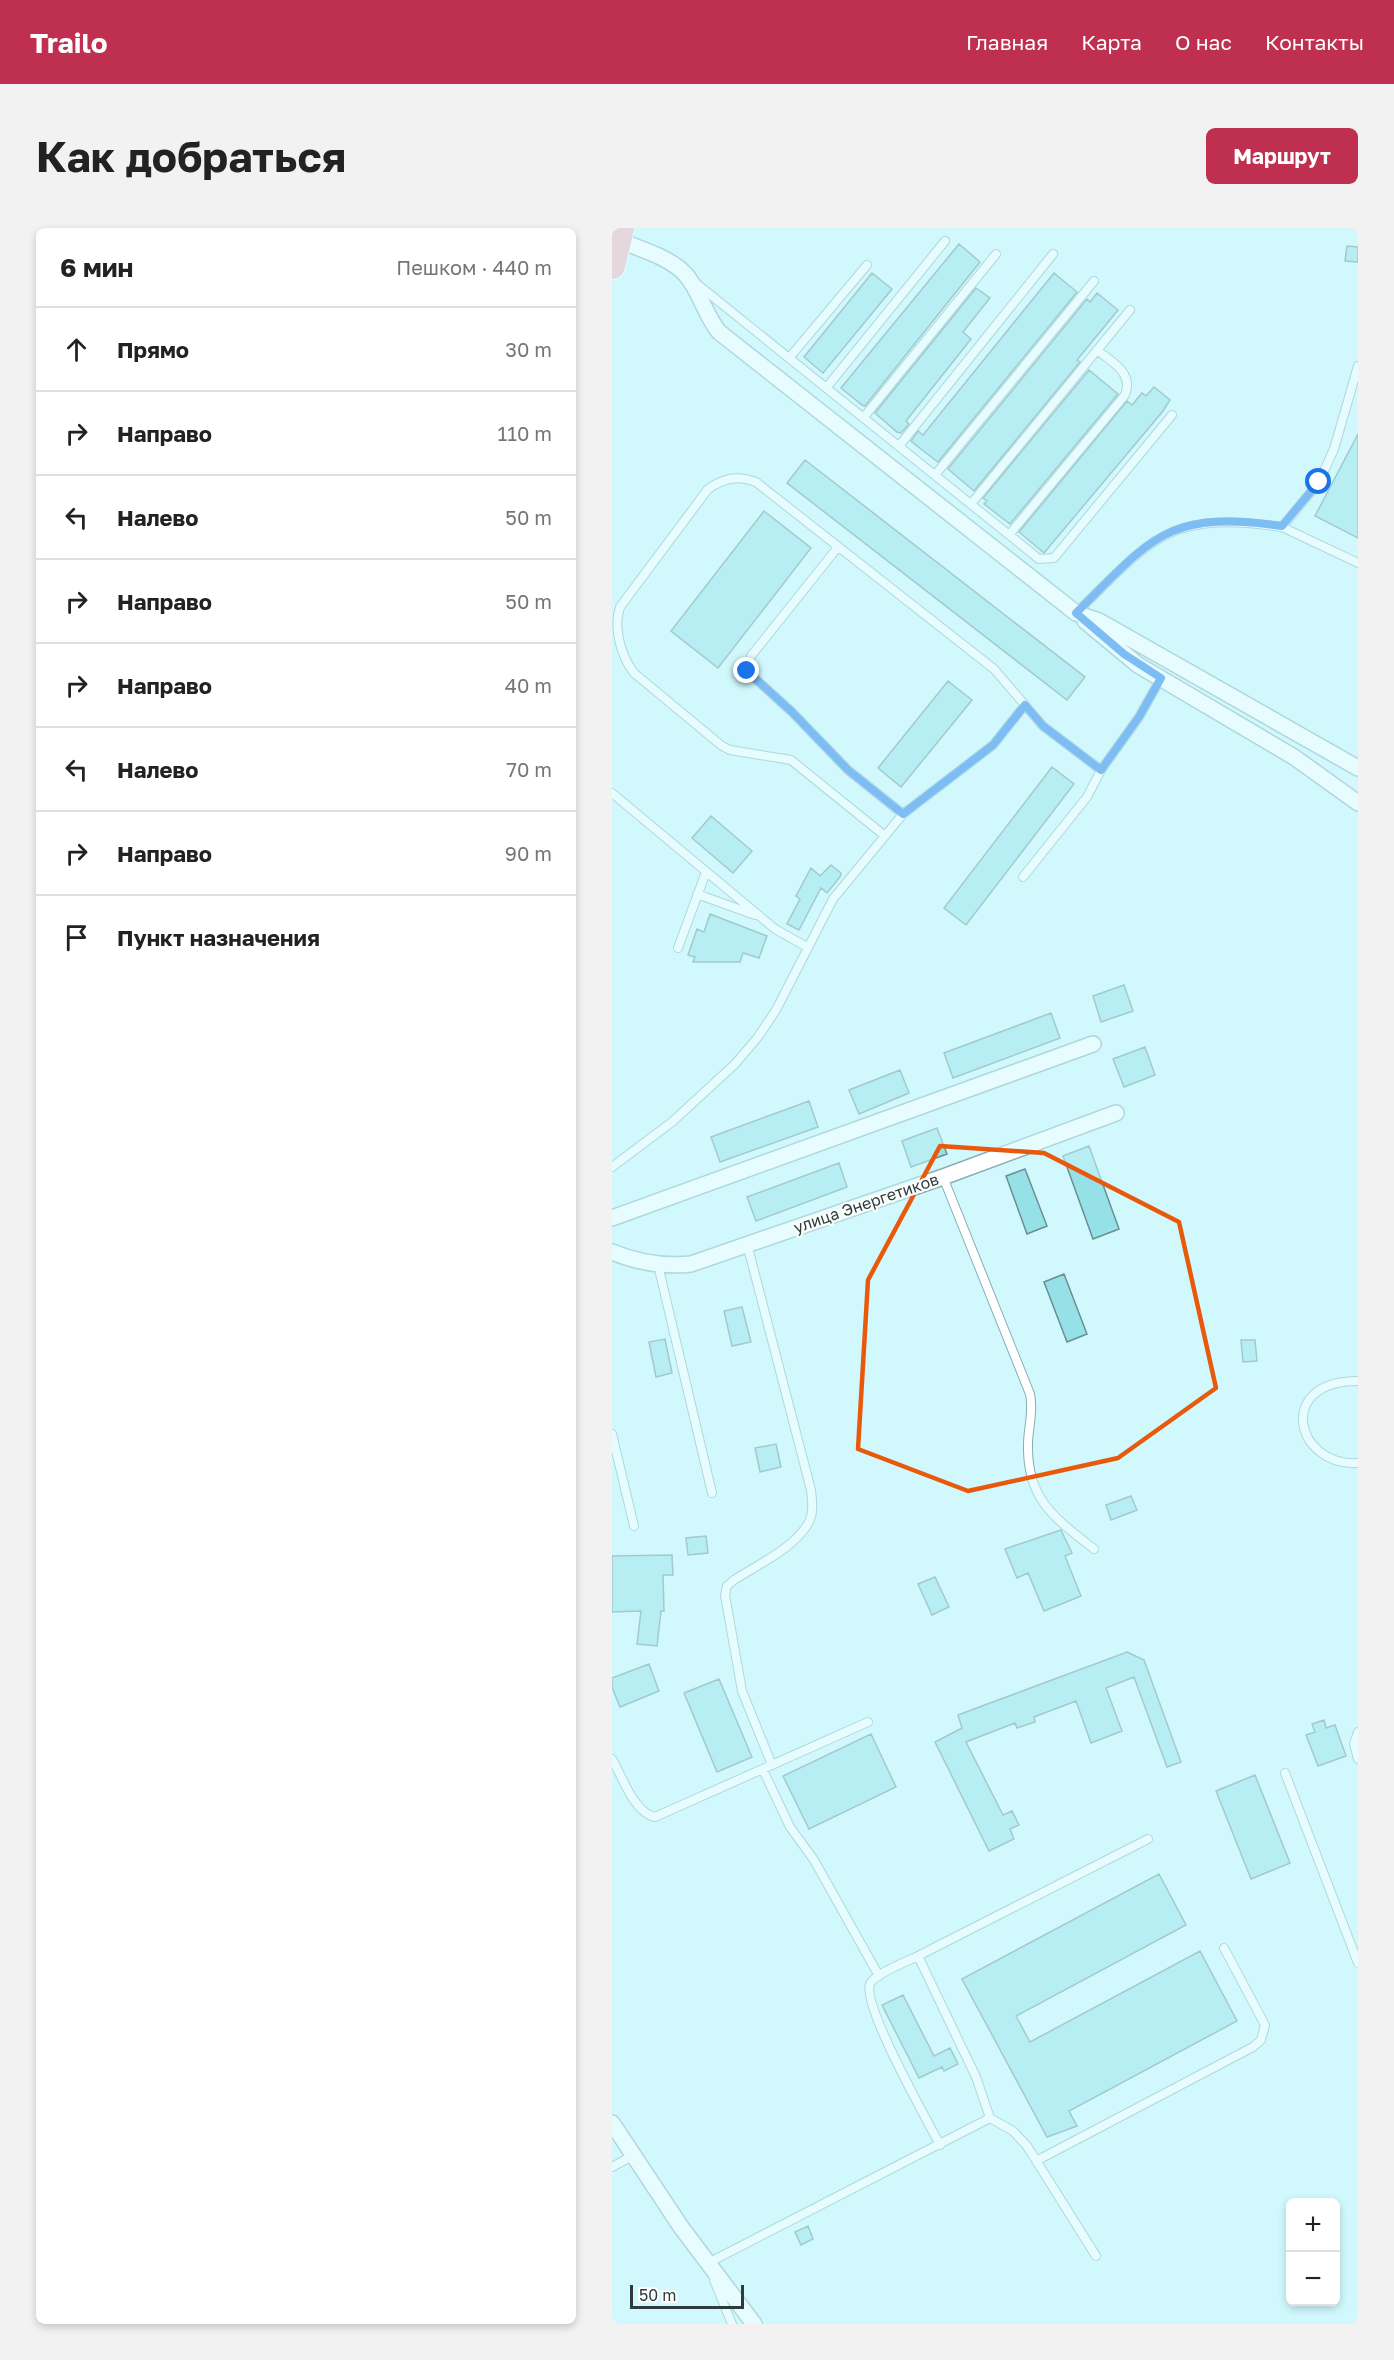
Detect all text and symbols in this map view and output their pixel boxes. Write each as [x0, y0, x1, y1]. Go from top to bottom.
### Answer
text: Trailo [30, 26, 108, 59]
text: Главная [966, 29, 1048, 55]
text: Карта [1081, 29, 1142, 55]
text: О нас [1175, 29, 1232, 55]
text: Контакты [1265, 29, 1364, 55]
button: Маршрут [1206, 128, 1358, 184]
text: Как добраться [36, 131, 346, 181]
text: 6 мин [60, 252, 133, 283]
text: Пешком · 440 m [396, 255, 552, 279]
icon: ahead [60, 333, 93, 366]
text: Прямо [117, 336, 189, 363]
text: 30 m [505, 337, 552, 361]
icon: right [60, 417, 93, 450]
text: Направо [117, 420, 212, 447]
text: 110 m [498, 421, 552, 445]
route start [1305, 468, 1331, 494]
icon: left [60, 501, 93, 534]
text: Налево [117, 504, 199, 531]
text: 50 m [505, 505, 552, 529]
icon: right [60, 585, 93, 618]
text: Направо [117, 588, 212, 615]
text: 50 m [505, 589, 552, 613]
route end [733, 657, 759, 683]
icon: right [60, 669, 93, 702]
text: Направо [117, 672, 212, 699]
text: 40 m [505, 673, 552, 697]
icon: left [60, 753, 93, 786]
text: Налево [117, 756, 199, 783]
text: 70 m [506, 757, 552, 781]
icon: right [60, 837, 93, 870]
text: Направо [117, 840, 212, 867]
text: 90 m [505, 841, 552, 865]
icon: arrive [60, 921, 93, 954]
text: Пункт назначения [117, 924, 320, 951]
street label: улица Энергетиков [791, 1169, 941, 1237]
map controls [1286, 2198, 1340, 2306]
button: + [1286, 2198, 1340, 2252]
button: − [1286, 2252, 1340, 2306]
scale bar [630, 2282, 744, 2310]
text: 50 m [639, 2285, 676, 2305]

